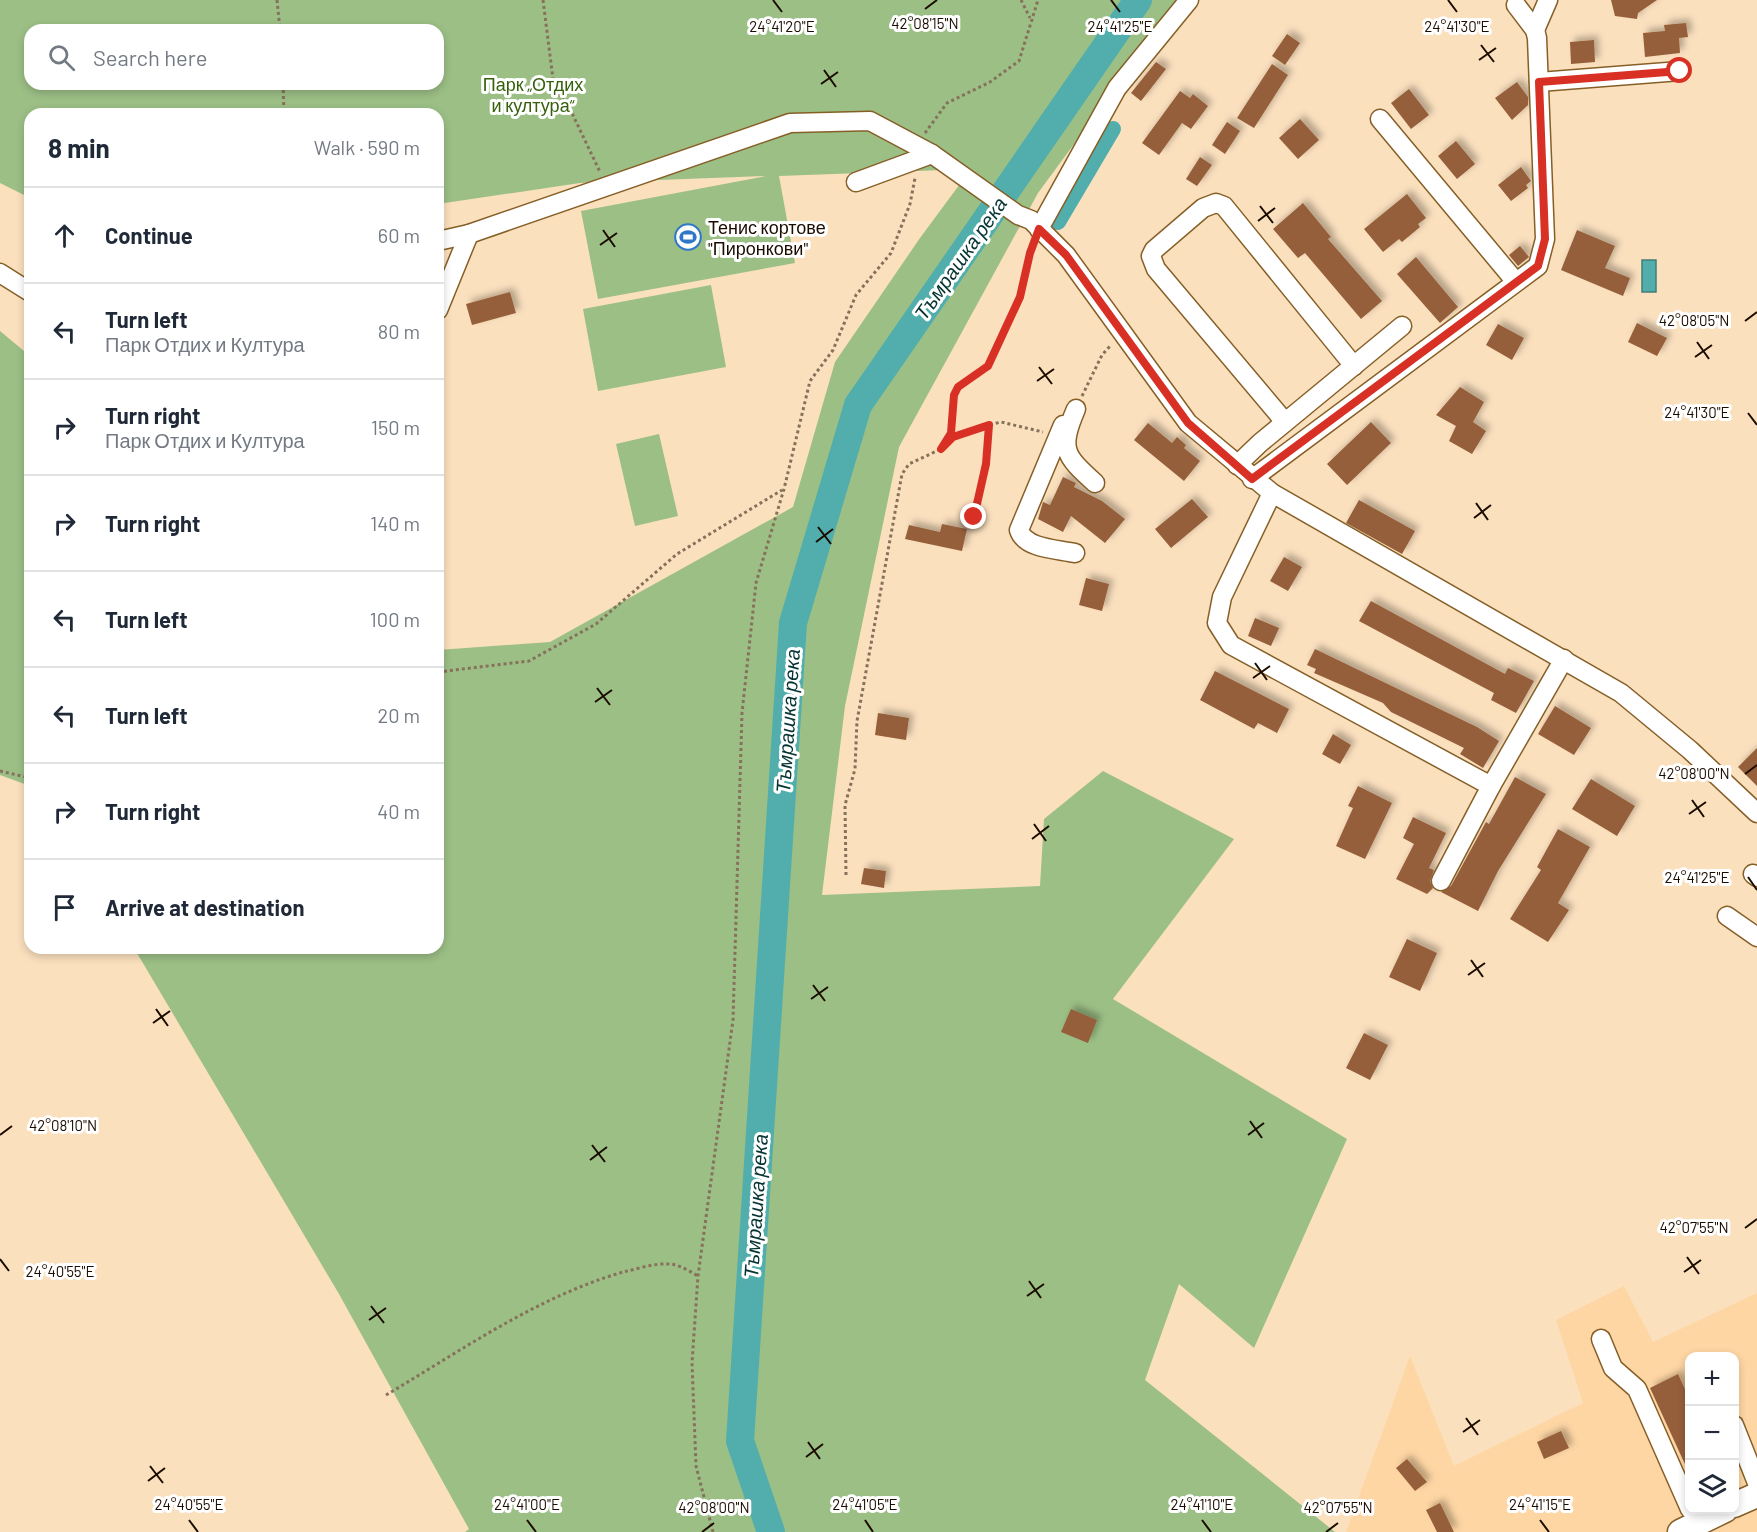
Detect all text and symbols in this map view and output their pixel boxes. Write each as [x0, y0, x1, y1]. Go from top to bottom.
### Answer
text: 42°08'15"N [891, 14, 959, 32]
text: 24°41'20"E [749, 17, 815, 35]
text: 24°41'25"E [1088, 17, 1152, 35]
text: 24°41'30"E [1424, 17, 1490, 35]
search box [24, 24, 444, 90]
icon: search [45, 41, 78, 74]
text: Search here [93, 44, 207, 70]
route start [1666, 57, 1692, 83]
park label: Парк „Отдих и култура“ [483, 73, 583, 116]
text: 8 min [48, 132, 110, 163]
text: Walk · 590 m [314, 135, 420, 159]
water label: Тъмрашка река [909, 192, 1011, 324]
place label: Тенис кортове "Пиронкови" [708, 216, 826, 259]
icon: ahead [48, 219, 81, 252]
text: Continue [105, 222, 193, 248]
sports icon: Тенис кортове "Пиронкови" [673, 222, 703, 252]
text: 60 m [378, 223, 420, 247]
text: Turn left [105, 306, 188, 332]
text: 42°08'05"N [1659, 311, 1729, 329]
icon: left [48, 315, 81, 348]
text: 80 m [378, 319, 420, 343]
text: Парк Отдих и Култура [105, 332, 305, 356]
text: Turn right [105, 402, 200, 428]
text: 24°41'30"E [1664, 403, 1730, 421]
icon: right [48, 411, 81, 444]
text: 150 m [371, 415, 420, 439]
text: Парк Отдих и Култура [105, 428, 305, 452]
route end [960, 503, 986, 529]
icon: right [48, 507, 81, 540]
text: Turn right [105, 510, 200, 536]
text: 140 m [370, 511, 420, 535]
icon: left [48, 603, 81, 636]
text: Turn left [105, 606, 188, 632]
text: 100 m [370, 607, 420, 631]
water label: Тъмрашка река [770, 648, 804, 794]
icon: left [48, 699, 81, 732]
text: Turn left [105, 702, 188, 728]
text: 20 m [377, 703, 420, 727]
text: 42°08'00"N [1658, 764, 1730, 782]
icon: right [48, 795, 81, 828]
text: Turn right [105, 798, 200, 824]
text: 40 m [377, 799, 420, 823]
text: 24°41'25"E [1665, 868, 1729, 886]
icon: arrive [48, 891, 81, 924]
text: Arrive at destination [105, 894, 304, 920]
text: 42°08'10"N [29, 1116, 97, 1134]
water label: Тъмрашка река [738, 1133, 772, 1279]
text: 42°07'55"N [1659, 1218, 1729, 1236]
text: 24°40'55"E [25, 1262, 95, 1280]
map controls [1685, 1352, 1739, 1514]
button: + [1685, 1352, 1739, 1406]
button: − [1685, 1406, 1739, 1460]
button: layers [1685, 1460, 1739, 1514]
text: 24°40'55"E [154, 1495, 224, 1513]
text: 24°41'00"E [494, 1495, 560, 1513]
text: 24°41'05"E [832, 1495, 898, 1513]
text: 24°41'10"E [1171, 1495, 1233, 1513]
text: 24°41'15"E [1509, 1495, 1571, 1513]
text: 42°08'00"N [678, 1498, 750, 1516]
text: 42°07'55"N [1303, 1498, 1373, 1516]

